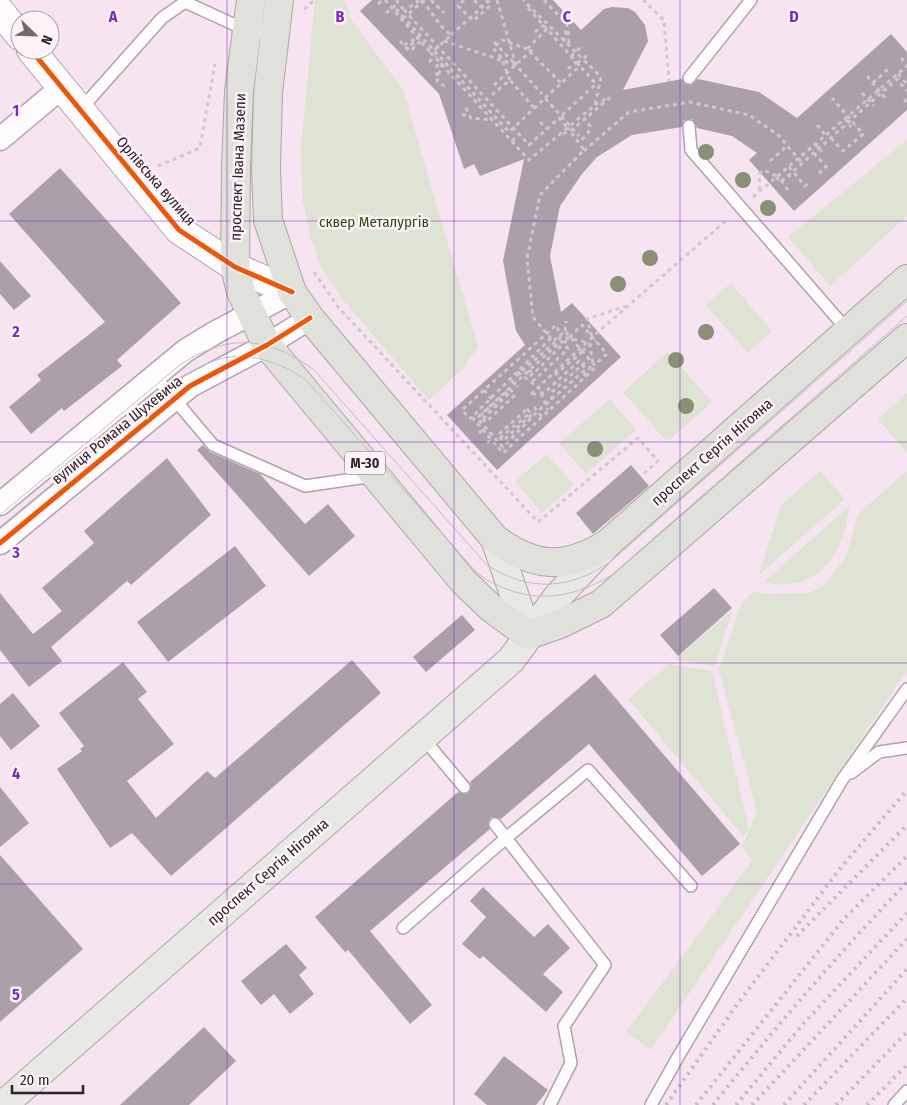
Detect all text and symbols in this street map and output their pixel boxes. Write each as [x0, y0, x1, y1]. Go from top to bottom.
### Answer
text: A [108, 7, 118, 26]
text: B [336, 7, 345, 26]
text: C [563, 7, 572, 26]
text: D [789, 7, 799, 26]
north arrow [10, 10, 60, 60]
text: N [37, 33, 56, 47]
street label: проспект Івана Мазепи [226, 93, 250, 241]
text: 1 [13, 101, 19, 120]
street label: Орлівська вулиця [112, 133, 200, 229]
park label: сквер Металургів [319, 213, 429, 231]
text: 2 [11, 322, 20, 341]
street label: вулиця Романа Шухевича [48, 372, 186, 488]
street label: проспект Сергія Нігояна [648, 395, 776, 509]
road number: М-30 [345, 452, 385, 474]
text: 3 [11, 543, 20, 562]
text: 4 [12, 764, 20, 783]
street label: проспект Сергія Нігояна [204, 815, 332, 929]
text: 5 [12, 985, 20, 1004]
scale bar [12, 1062, 84, 1094]
text: 20 m [20, 1071, 50, 1089]

